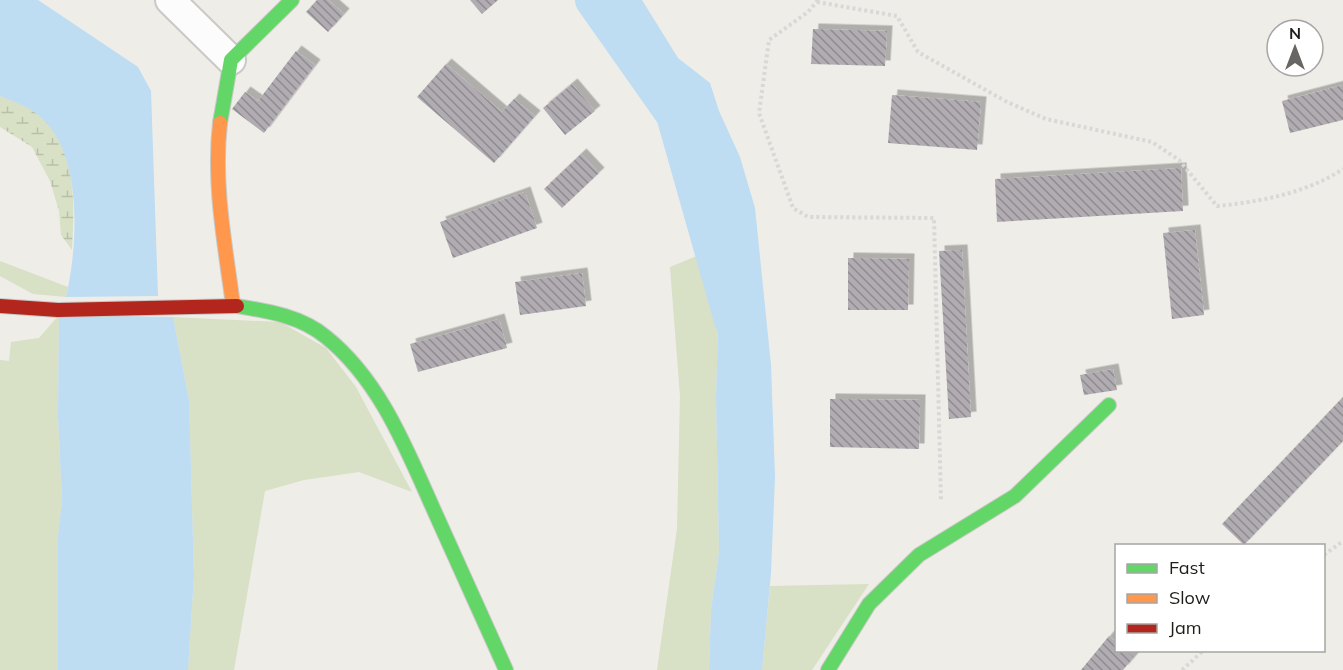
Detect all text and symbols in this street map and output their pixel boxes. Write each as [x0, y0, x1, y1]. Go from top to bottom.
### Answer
north arrow [1265, 18, 1325, 78]
text: N [1289, 23, 1301, 43]
legend [1115, 544, 1325, 652]
text: Fast [1169, 556, 1205, 579]
text: Slow [1169, 586, 1211, 609]
text: Jam [1169, 616, 1202, 639]

